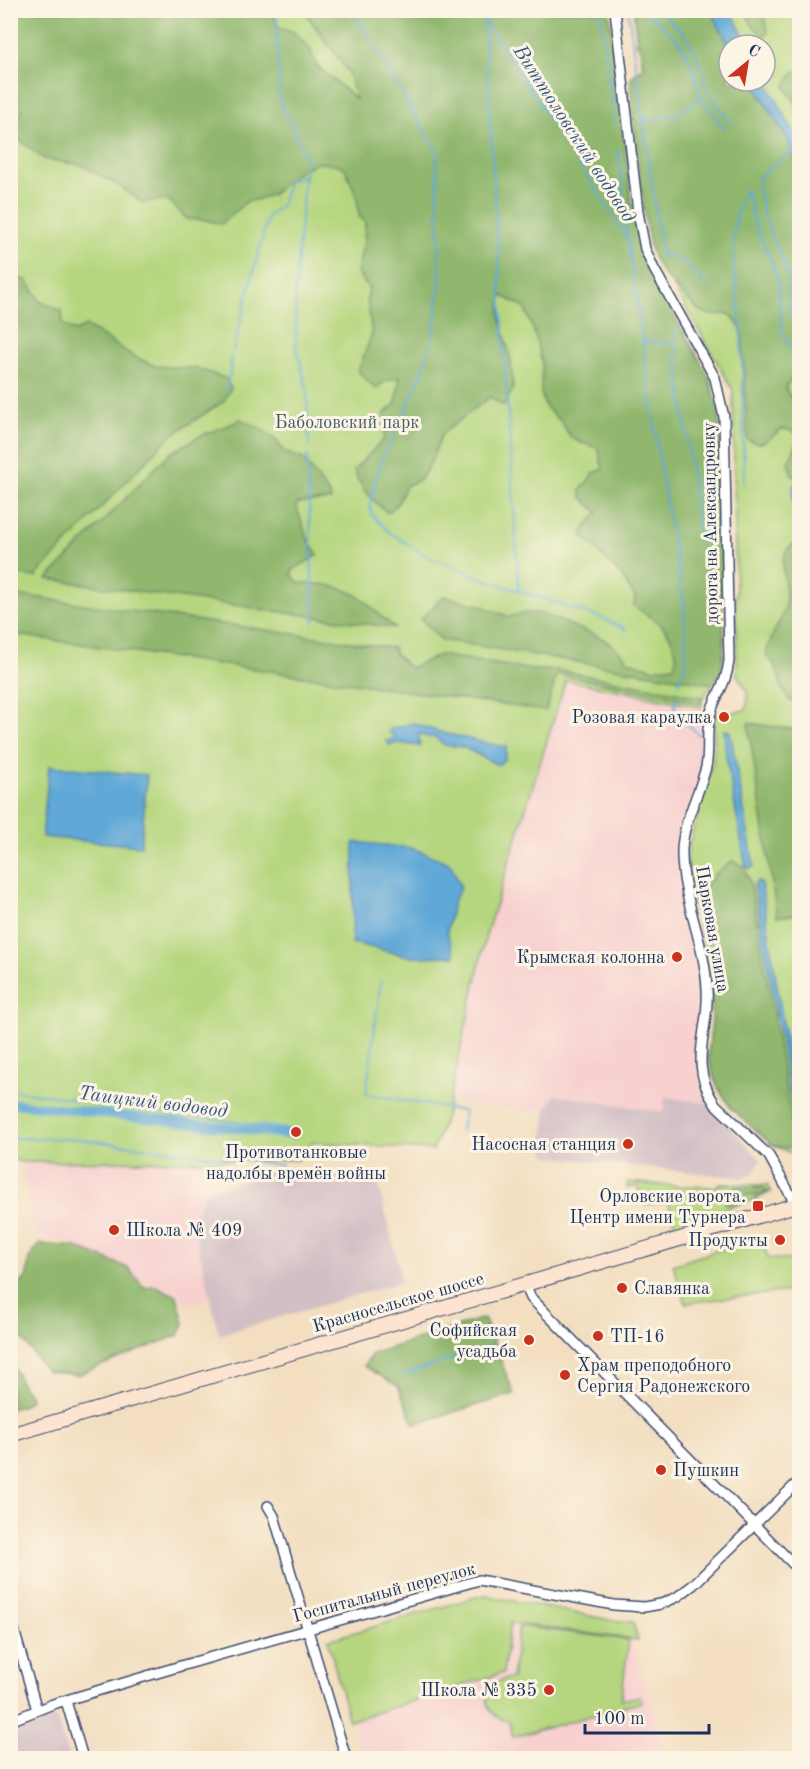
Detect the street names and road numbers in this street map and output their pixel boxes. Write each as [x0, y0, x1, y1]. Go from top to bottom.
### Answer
street label: дорога на Александровку [700, 421, 722, 624]
street label: Парковая улица [692, 864, 732, 994]
street label: Красносельское шоссе [311, 1270, 486, 1336]
street label: Госпитальный переулок [291, 1560, 478, 1626]

